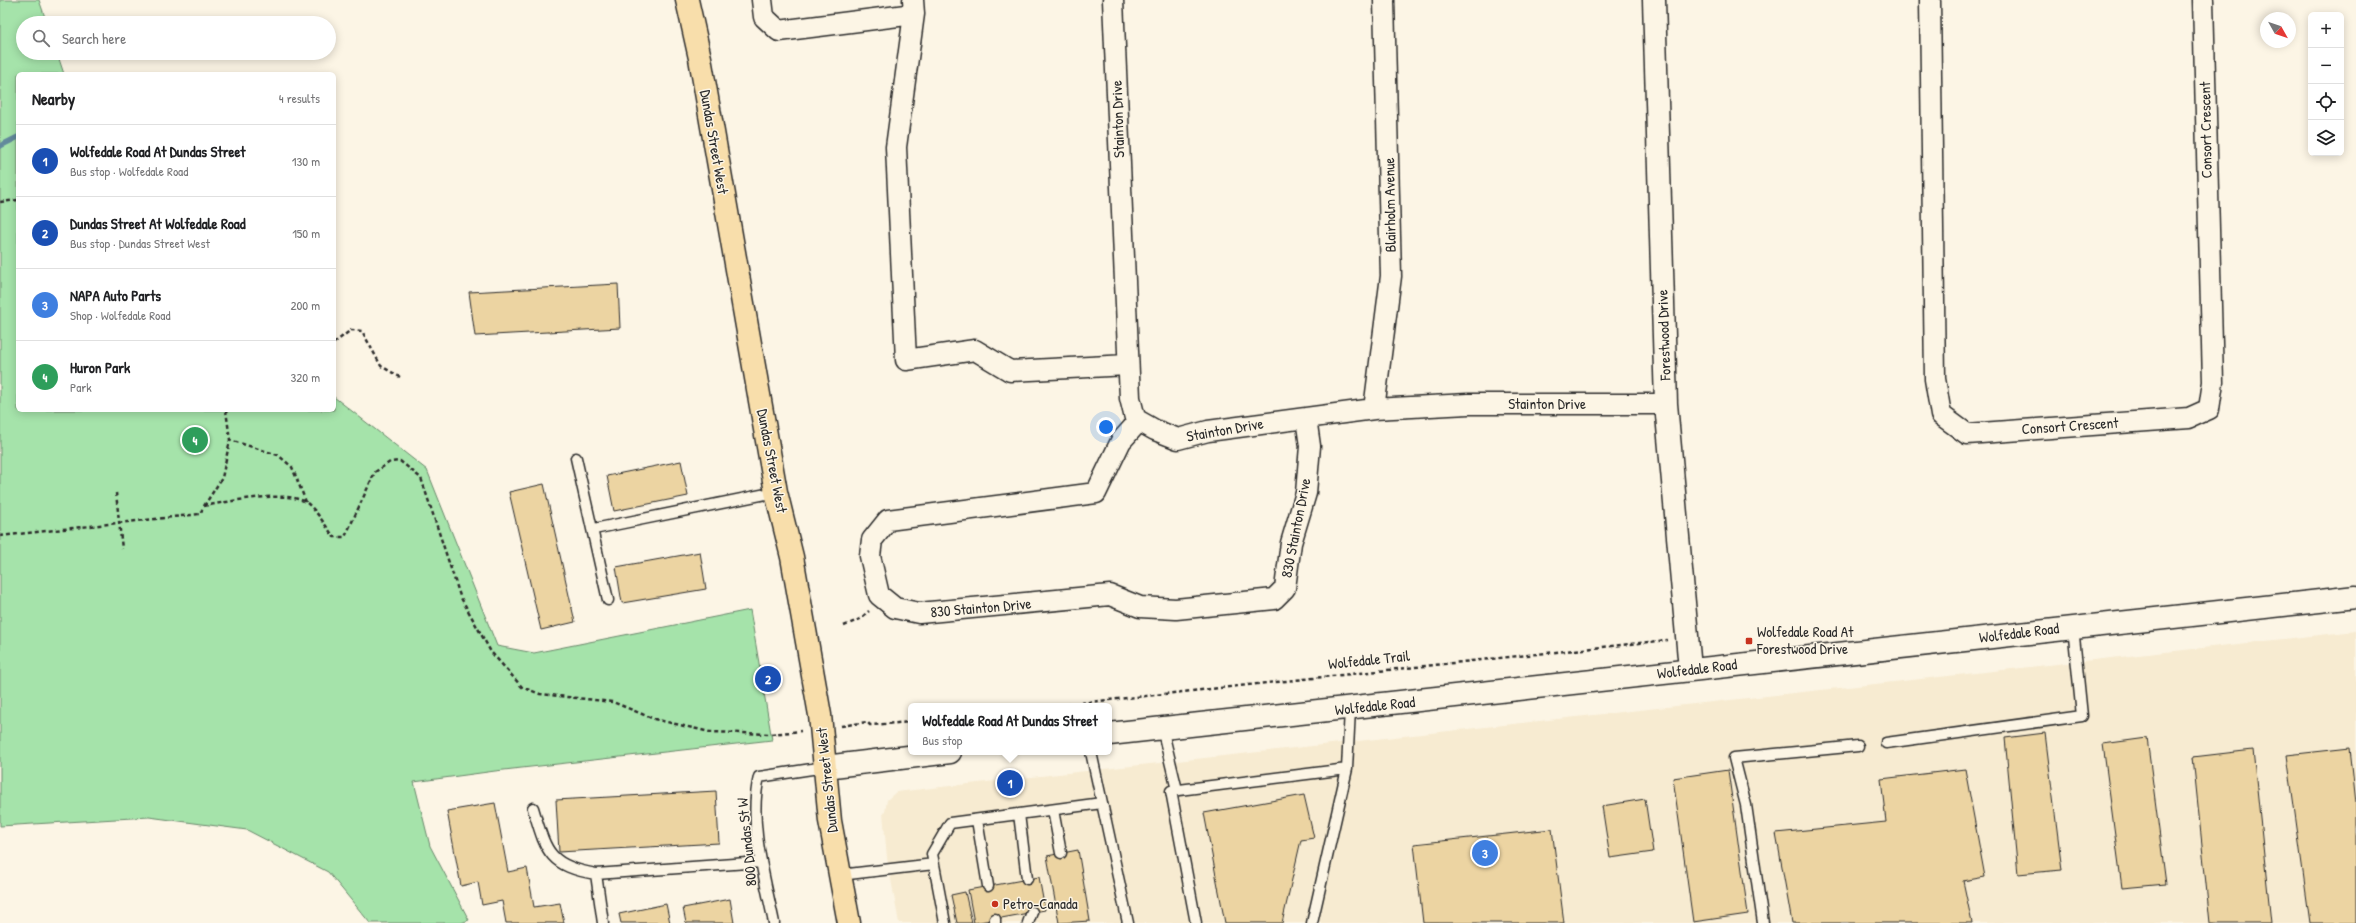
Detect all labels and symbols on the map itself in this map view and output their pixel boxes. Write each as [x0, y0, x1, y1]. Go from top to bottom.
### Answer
north arrow [2260, 12, 2296, 48]
street label: Stainton Drive [1106, 80, 1129, 158]
street label: Consort Crescent [2194, 81, 2217, 179]
street label: Dundas Street West [695, 88, 734, 196]
street label: Blairholm Avenue [1378, 157, 1401, 253]
street label: Forestwood Drive [1651, 289, 1676, 382]
street label: Stainton Drive [1508, 393, 1586, 414]
street label: Dundas Street West [752, 407, 793, 515]
street label: Stainton Drive [1185, 412, 1265, 447]
street label: Consort Crescent [2021, 412, 2120, 439]
your location [1096, 417, 1116, 437]
pin: 4 [182, 425, 208, 455]
street label: 830 Stainton Drive [1276, 476, 1315, 580]
street label: 830 Stainton Drive [930, 593, 1032, 622]
street label: Wolfedale Road [1978, 617, 2060, 648]
place label: Wolfedale Road At Forestwood Drive [1756, 621, 1854, 659]
marker: Wolfedale Road At Forestwood Drive [1744, 636, 1754, 646]
street label: Wolfedale Trail [1327, 645, 1411, 674]
street label: Wolfedale Road [1656, 653, 1738, 684]
pin: 2 [755, 664, 781, 694]
street label: Wolfedale Road [1334, 691, 1416, 720]
street label: Dundas Street West [810, 726, 842, 834]
pin: 1 [997, 768, 1023, 798]
street label: 800 Dundas St W [731, 796, 762, 887]
pin: 3 [1472, 838, 1498, 868]
place label: Petro-Canada [1003, 893, 1078, 914]
marker: Petro-Canada [990, 899, 1000, 909]

